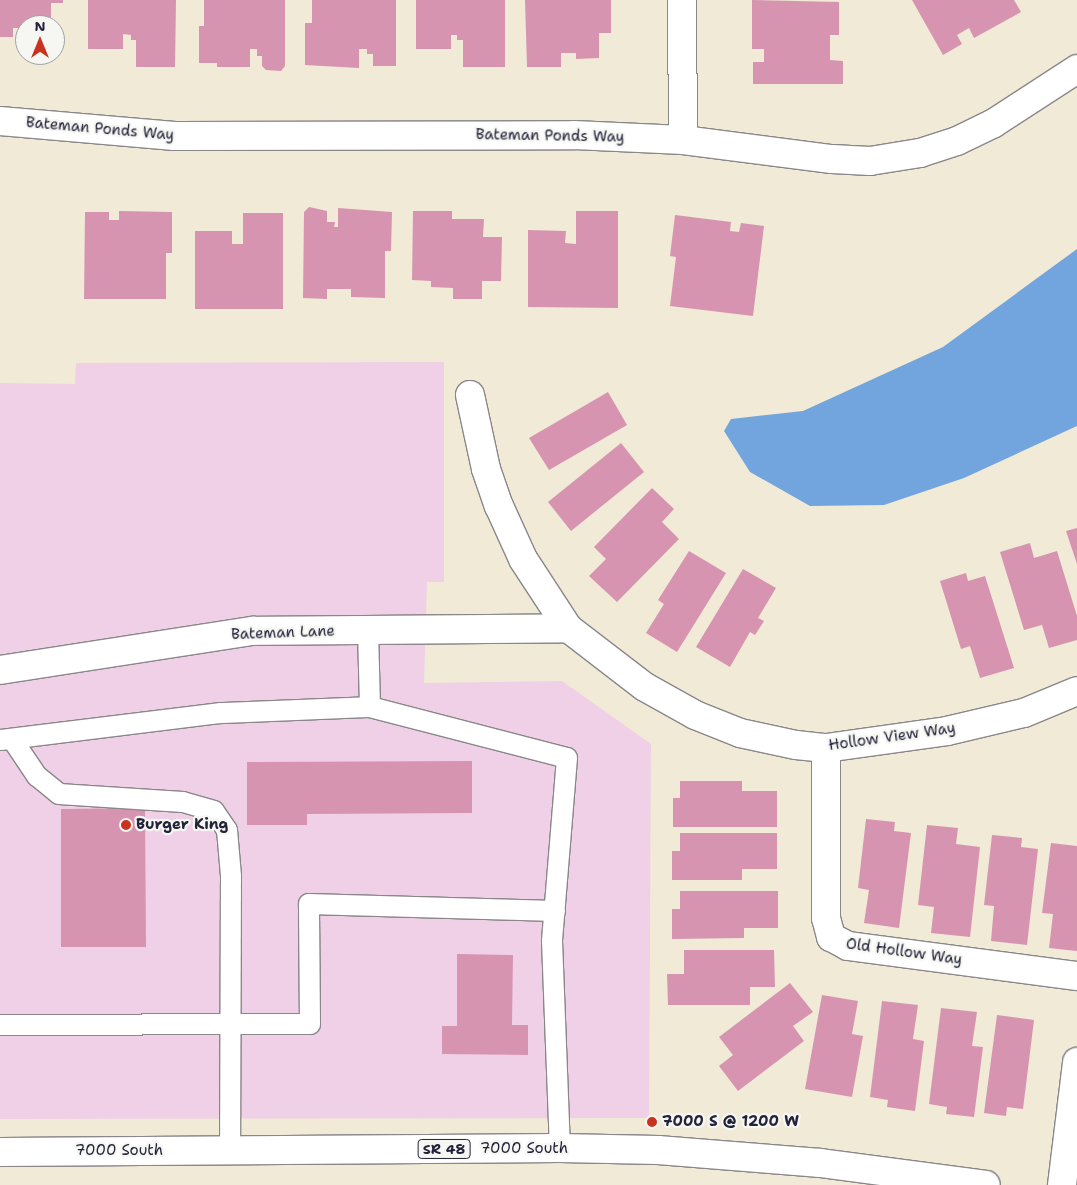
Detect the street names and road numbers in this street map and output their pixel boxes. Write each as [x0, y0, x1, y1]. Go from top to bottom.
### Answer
street label: Bateman Ponds Way [25, 114, 175, 144]
street label: Bateman Ponds Way [476, 126, 624, 146]
street label: Bateman Lane [231, 622, 335, 644]
street label: Hollow View Way [827, 719, 957, 755]
street label: Old Hollow Way [845, 935, 963, 969]
road number: SR 48 [416, 1138, 472, 1160]
street label: 7000 South [480, 1140, 568, 1158]
street label: 7000 South [75, 1142, 163, 1160]

